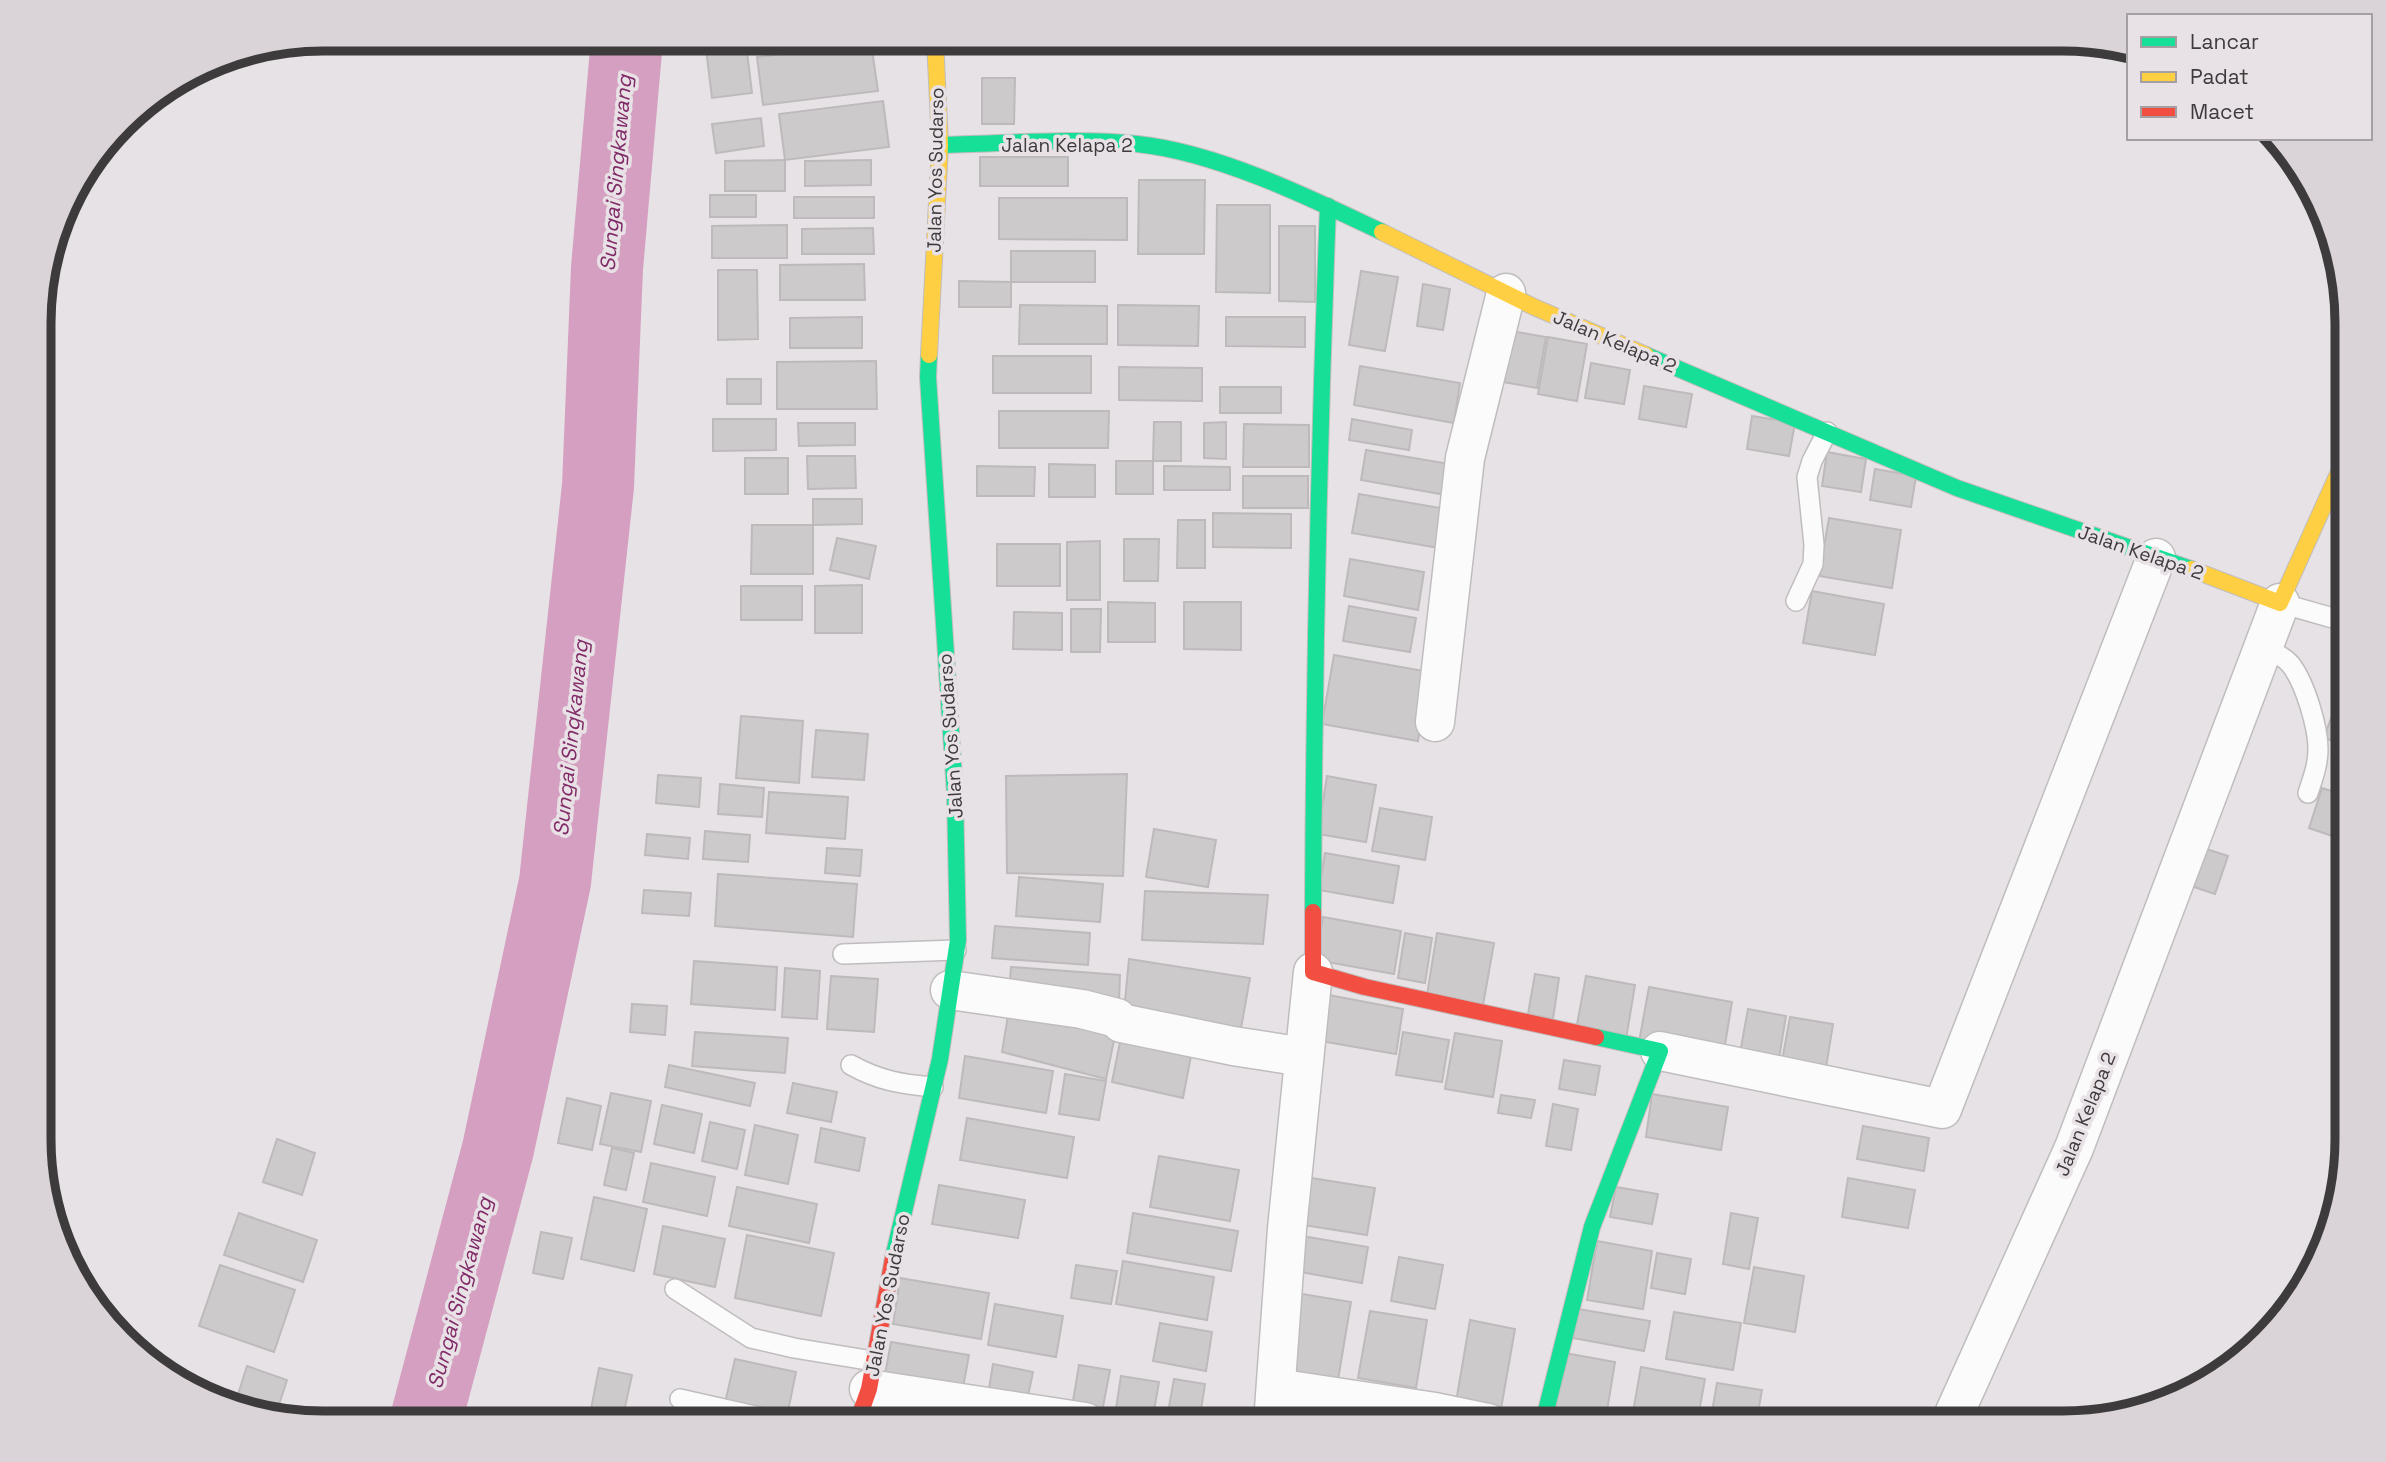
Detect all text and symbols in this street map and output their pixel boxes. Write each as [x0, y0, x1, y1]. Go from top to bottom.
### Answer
legend [2127, 14, 2372, 140]
text: Lancar [2190, 28, 2259, 55]
text: Padat [2190, 63, 2249, 90]
water label: Sungai Singkawang [593, 72, 638, 272]
street label: Jalan Yos Sudarso [922, 87, 949, 253]
text: Macet [2190, 98, 2254, 125]
street label: Jalan Kelapa 2 [1001, 133, 1133, 158]
street label: Jalan Kelapa 2 [1549, 304, 1680, 379]
street label: Jalan Kelapa 2 [2075, 519, 2207, 586]
water label: Sungai Singkawang [547, 637, 594, 837]
street label: Jalan Yos Sudarso [932, 653, 969, 819]
street label: Jalan Kelapa 2 [2049, 1049, 2122, 1180]
water label: Sungai Singkawang [421, 1193, 498, 1392]
street label: Jalan Yos Sudarso [859, 1212, 916, 1379]

